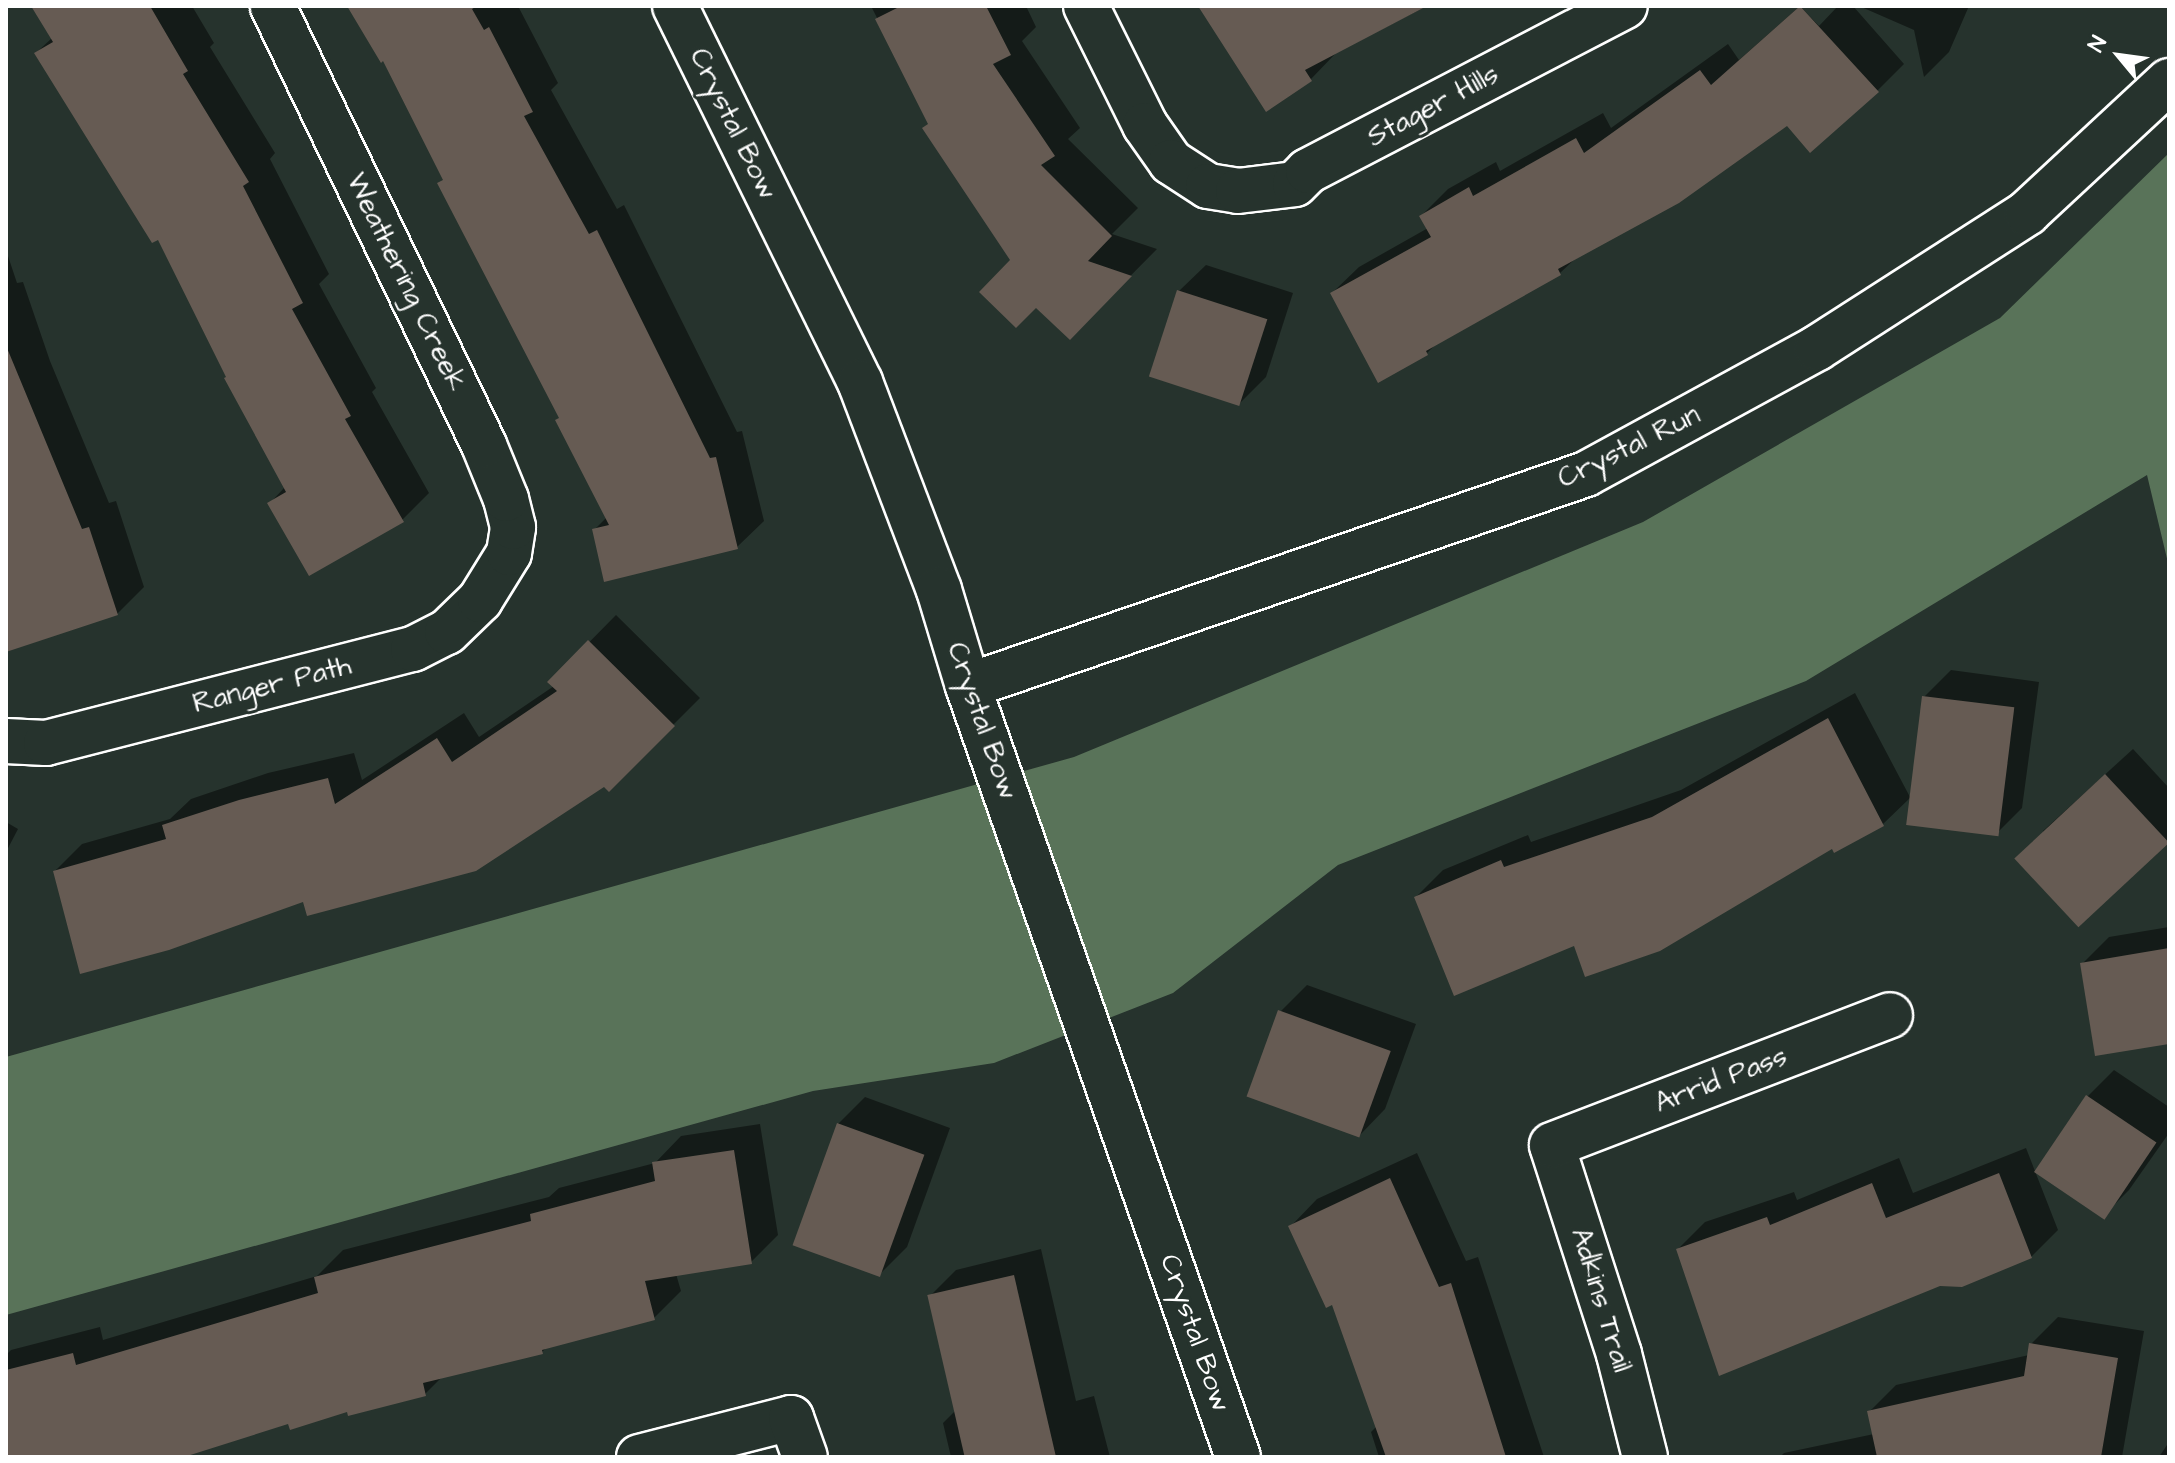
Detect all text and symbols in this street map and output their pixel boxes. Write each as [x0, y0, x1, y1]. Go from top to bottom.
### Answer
north arrow [2079, 16, 2159, 96]
text: N [2081, 31, 2114, 58]
street label: Crystal Bow [682, 43, 784, 205]
street label: Stager Hills [1362, 57, 1504, 155]
street label: Weathering Creek [339, 168, 473, 396]
street label: Crystal Run [1552, 398, 1706, 496]
street label: Crystal Bow [939, 638, 1025, 804]
street label: Ranger Path [189, 649, 355, 721]
street label: Arrid Pass [1650, 1039, 1792, 1121]
street label: Adkins Trail [1563, 1224, 1639, 1376]
street label: Crystal Bow [1152, 1250, 1238, 1416]

